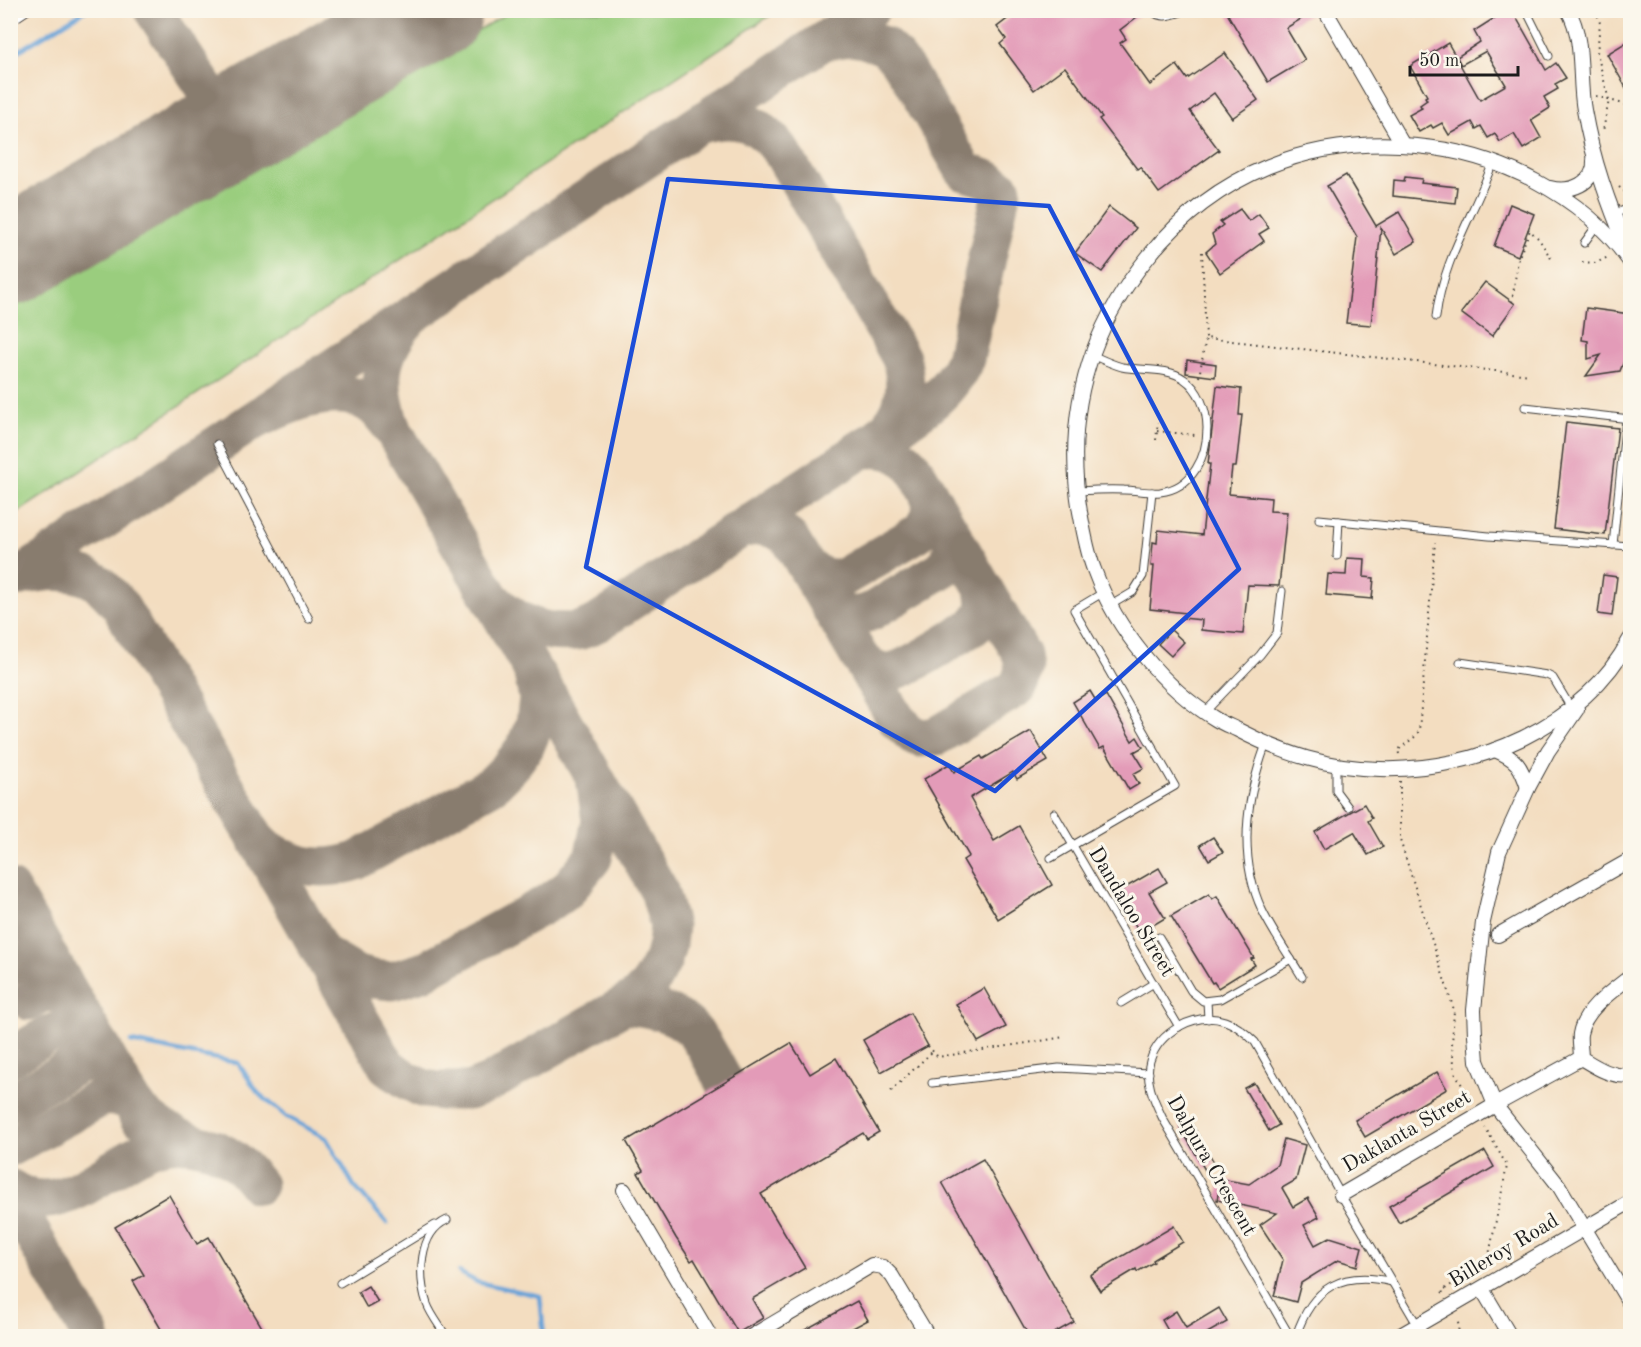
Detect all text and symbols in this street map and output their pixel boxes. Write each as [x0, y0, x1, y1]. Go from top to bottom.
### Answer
scale bar [1410, 39, 1518, 77]
text: 50 m [1419, 52, 1459, 70]
street label: Dandaloo Street [1084, 843, 1178, 981]
street label: Daklanta Street [1339, 1087, 1475, 1177]
street label: Dalpura Crescent [1162, 1092, 1260, 1240]
street label: Billeroy Road [1445, 1210, 1563, 1292]

